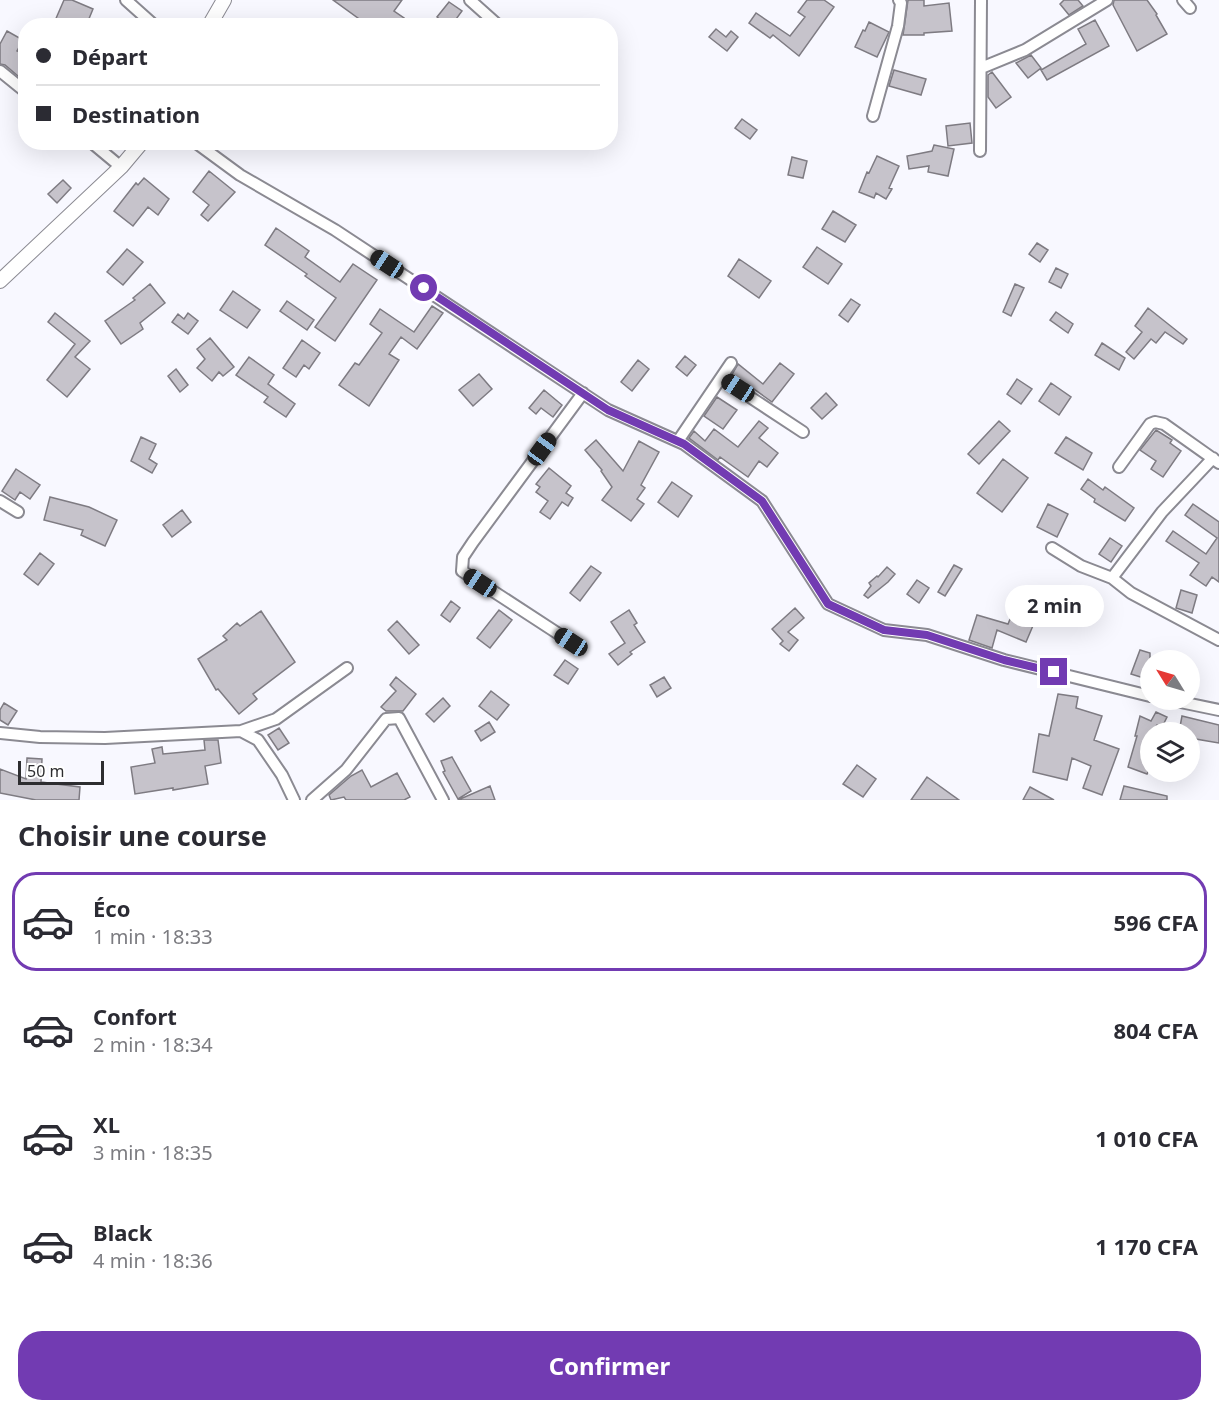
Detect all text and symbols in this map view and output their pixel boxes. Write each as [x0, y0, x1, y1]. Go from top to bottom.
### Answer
text: Départ [72, 41, 148, 71]
text: Destination [72, 99, 200, 129]
car [367, 247, 407, 281]
route start [410, 274, 437, 301]
car [718, 371, 758, 405]
car [524, 429, 560, 469]
car [460, 566, 500, 600]
callout: 2 min [1004, 585, 1104, 627]
text: 2 min [1027, 592, 1082, 619]
car [551, 625, 591, 659]
north arrow [1140, 650, 1200, 710]
map controls [1140, 650, 1200, 782]
route end [1040, 658, 1067, 685]
button: layers [1140, 722, 1200, 782]
scale bar [18, 758, 104, 786]
text: 50 m [27, 760, 64, 782]
text: Choisir une course [18, 817, 267, 854]
text: Éco [93, 893, 130, 923]
icon: car [21, 895, 75, 949]
text: 596 CFA [1114, 907, 1198, 937]
text: 1 min · 18:33 [93, 923, 213, 950]
text: Confort [93, 1001, 177, 1031]
icon: car [21, 1003, 75, 1057]
text: 804 CFA [1114, 1015, 1198, 1045]
text: 2 min · 18:34 [93, 1031, 213, 1058]
text: XL [93, 1109, 120, 1139]
icon: car [21, 1111, 75, 1165]
text: 1 010 CFA [1095, 1123, 1198, 1153]
text: 3 min · 18:35 [93, 1139, 213, 1166]
text: Black [93, 1217, 152, 1247]
icon: car [21, 1219, 75, 1273]
text: 1 170 CFA [1095, 1231, 1198, 1261]
text: 4 min · 18:36 [93, 1247, 213, 1274]
button: Confirmer [18, 1331, 1201, 1400]

